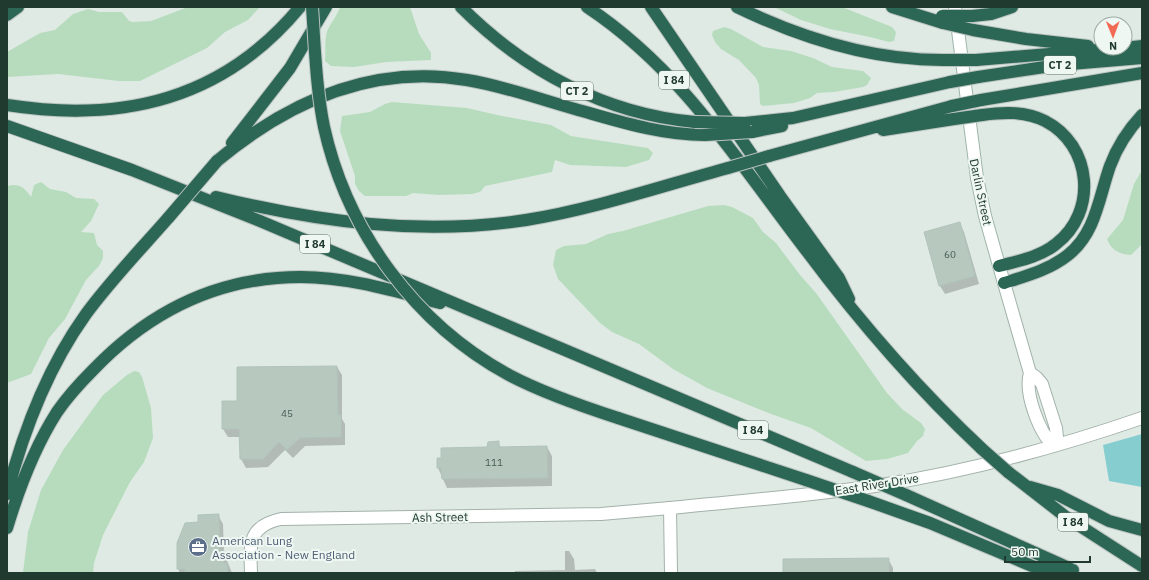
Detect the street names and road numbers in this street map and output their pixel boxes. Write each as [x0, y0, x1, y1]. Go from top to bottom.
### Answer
road number: CT 2 [1044, 56, 1076, 74]
road number: I 84 [659, 71, 689, 89]
road number: CT 2 [561, 82, 593, 100]
street label: Darlin Street [967, 157, 995, 227]
road number: I 84 [300, 235, 330, 253]
road number: I 84 [738, 421, 768, 439]
street label: East River Drive [834, 470, 920, 498]
street label: Ash Street [412, 509, 468, 525]
road number: I 84 [1058, 513, 1088, 531]

